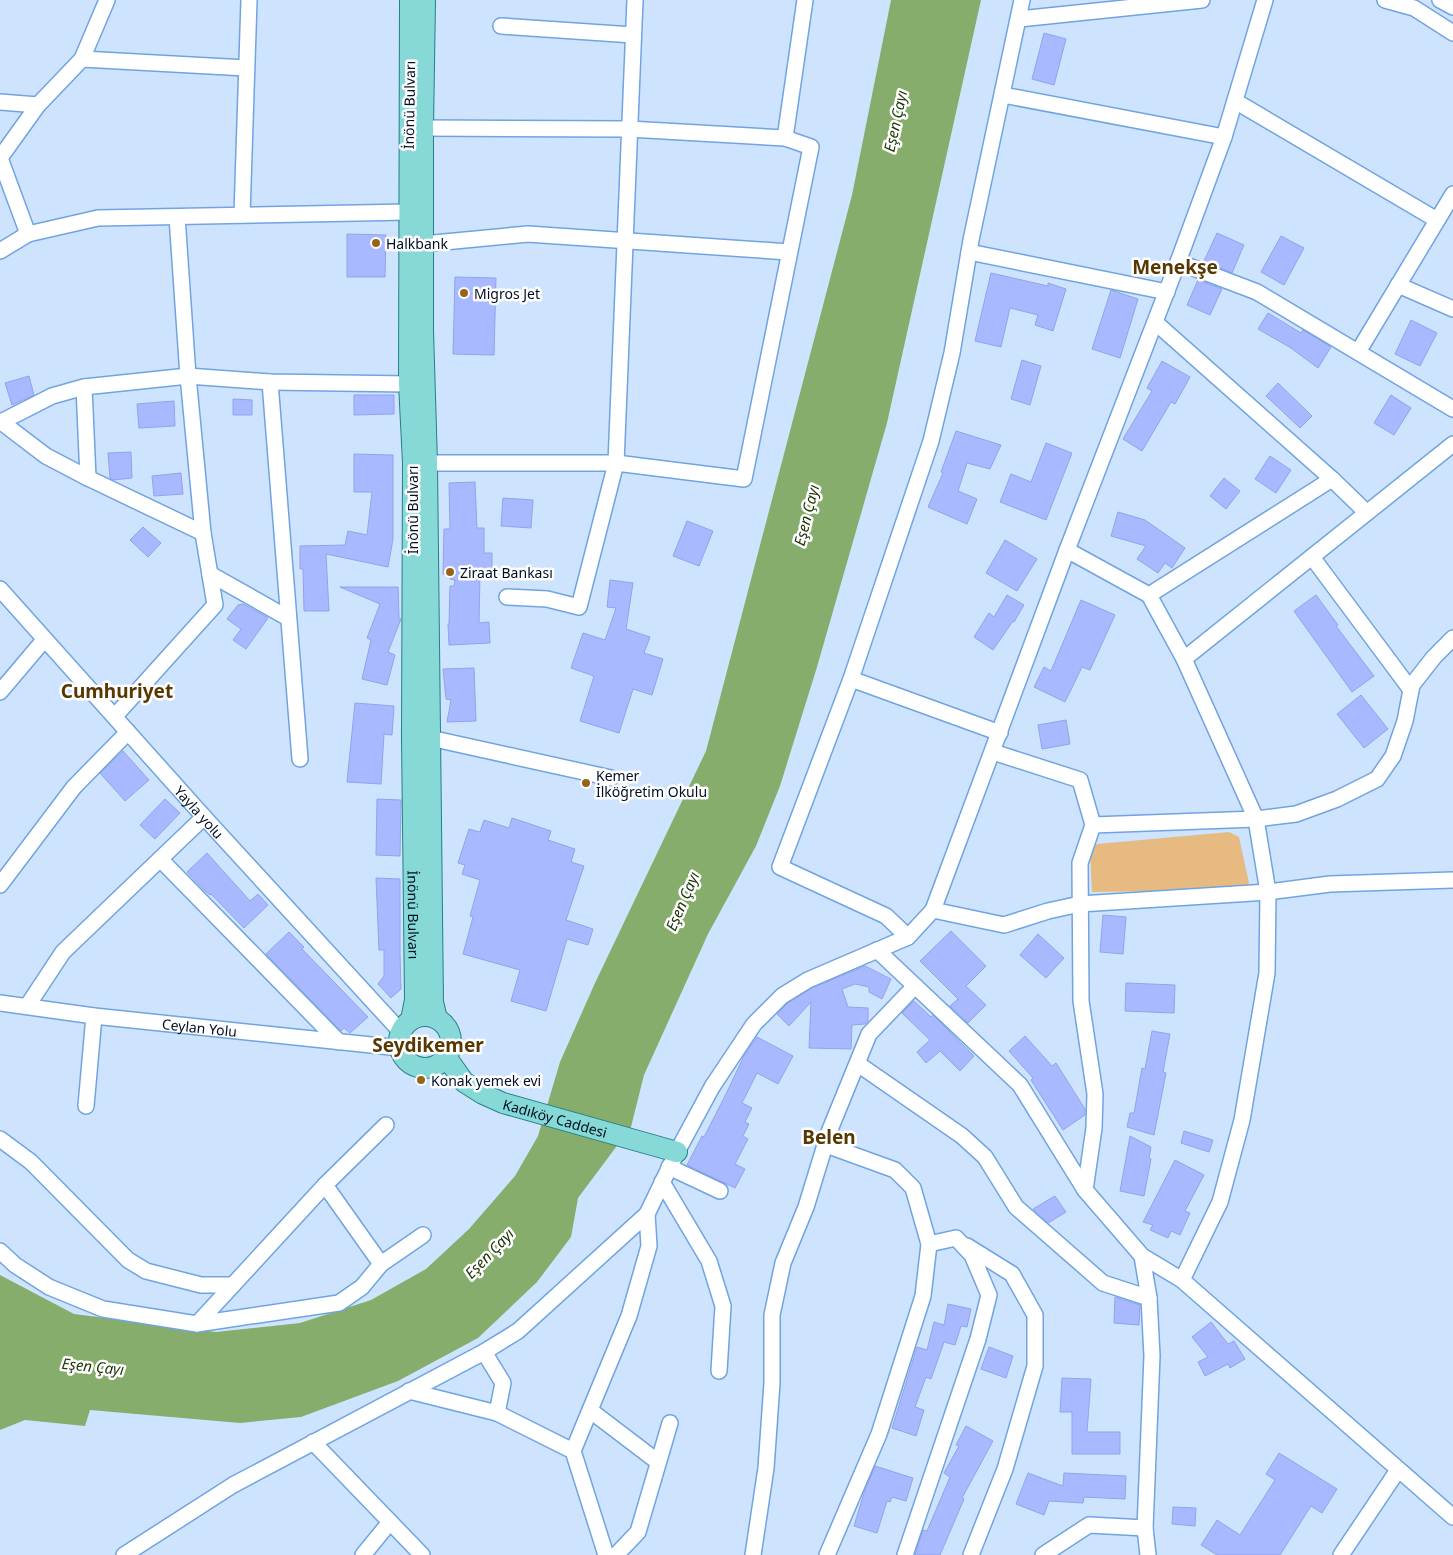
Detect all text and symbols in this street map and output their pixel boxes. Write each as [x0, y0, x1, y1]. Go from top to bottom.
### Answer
street label: İnönü Bulvarı [399, 61, 419, 149]
water label: Eşen Çayı [879, 88, 911, 154]
place label: Halkbank [386, 234, 448, 253]
marker: Halkbank [370, 237, 382, 249]
district label: Menekşe [1132, 254, 1218, 280]
place label: Migros Jet [474, 284, 540, 303]
marker: Migros Jet [458, 287, 470, 299]
street label: İnönü Bulvarı [403, 466, 422, 554]
water label: Eşen Çayı [789, 482, 823, 548]
place label: Ziraat Bankası [460, 563, 553, 582]
marker: Ziraat Bankası [444, 566, 456, 578]
district label: Cumhuriyet [61, 678, 173, 704]
place label: Kemer İlköğretim Okulu [596, 766, 707, 801]
marker: Kemer İlköğretim Okulu [580, 777, 592, 789]
street label: Yayla yolu [171, 781, 228, 842]
water label: Eşen Çayı [661, 868, 703, 934]
street label: İnönü Bulvarı [404, 870, 424, 959]
street label: Ceylan Yolu [161, 1014, 238, 1040]
district label: Seydikemer [372, 1032, 484, 1058]
place label: Konak yemek evi [431, 1071, 541, 1090]
marker: Konak yemek evi [415, 1074, 427, 1086]
street label: Kadıköy Caddesi [501, 1094, 609, 1141]
district label: Belen [802, 1124, 856, 1150]
water label: Eşen Çayı [460, 1223, 518, 1282]
water label: Eşen Çayı [61, 1353, 125, 1379]

